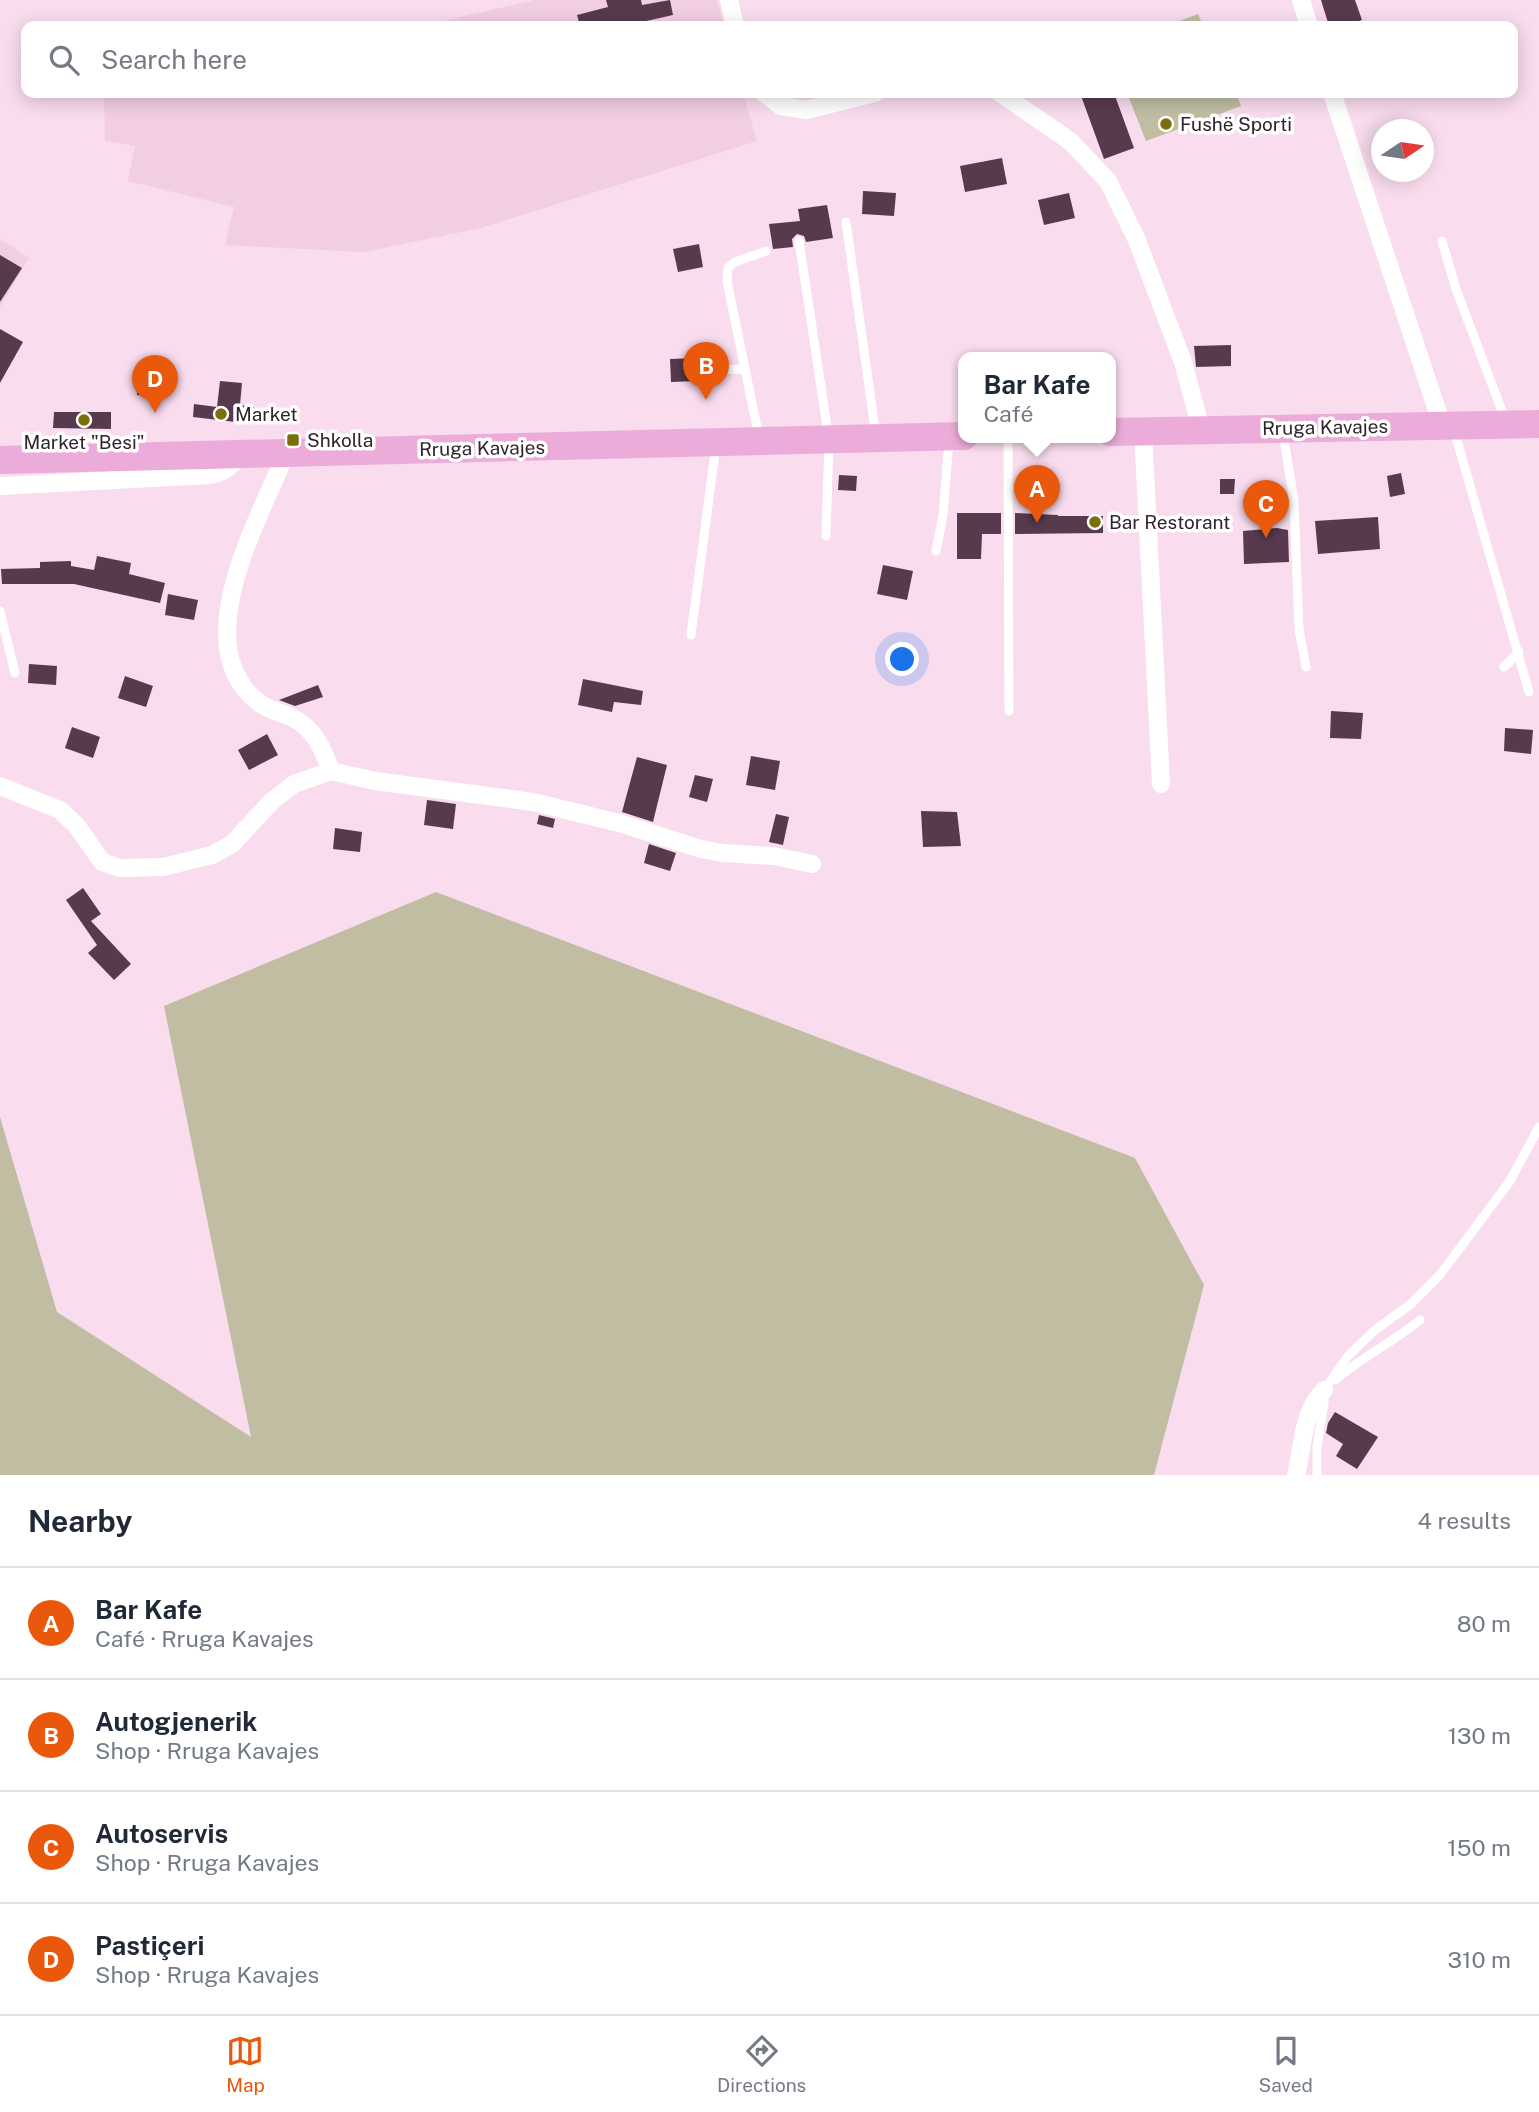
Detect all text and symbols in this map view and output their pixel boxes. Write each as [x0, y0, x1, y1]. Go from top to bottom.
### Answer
search box [21, 21, 1518, 98]
icon: search [45, 41, 83, 79]
text: Search here [101, 44, 247, 75]
place label: Fushë Sporti [1180, 113, 1292, 135]
marker: Fushë Sporti [1158, 116, 1174, 132]
north arrow [1371, 119, 1434, 182]
pin: B [683, 342, 729, 400]
popup [958, 352, 1116, 443]
pin: D [132, 355, 178, 413]
text: Bar Kafe [983, 369, 1091, 400]
text: Café [983, 400, 1033, 427]
place label: Market [235, 403, 298, 425]
marker: Market [213, 406, 229, 422]
marker: Market "Besi" [76, 412, 92, 428]
street label: Rruga Kavajes [1262, 415, 1388, 439]
place label: Shkolla [307, 429, 373, 451]
place label: Market "Besi" [23, 431, 145, 453]
marker: Shkolla [285, 432, 301, 448]
street label: Rruga Kavajes [419, 436, 545, 460]
pin: A [1014, 465, 1060, 523]
pin: C [1243, 480, 1289, 538]
place label: Bar Restorant [1109, 511, 1230, 533]
marker: Bar Restorant [1087, 514, 1103, 530]
your location [885, 642, 919, 676]
text: Nearby [28, 1503, 132, 1539]
text: 4 results [1417, 1507, 1511, 1534]
text: Bar Kafe [95, 1594, 202, 1625]
text: A [43, 1610, 59, 1637]
text: 80 m [1457, 1610, 1511, 1637]
text: Café · Rruga Kavajes [95, 1625, 314, 1652]
text: Autogjenerik [95, 1706, 257, 1737]
text: B [43, 1722, 59, 1749]
text: 130 m [1448, 1722, 1511, 1749]
text: Shop · Rruga Kavajes [95, 1737, 319, 1764]
text: Autoservis [95, 1818, 228, 1849]
text: C [43, 1834, 59, 1861]
text: 150 m [1447, 1834, 1511, 1861]
text: Shop · Rruga Kavajes [95, 1849, 319, 1876]
text: Pastiçeri [95, 1930, 204, 1961]
text: D [43, 1946, 59, 1973]
text: 310 m [1448, 1946, 1511, 1973]
text: Shop · Rruga Kavajes [95, 1961, 319, 1988]
tab: Map [226, 2032, 265, 2096]
tab: Directions [717, 2032, 806, 2096]
tab: Saved [1259, 2032, 1313, 2096]

